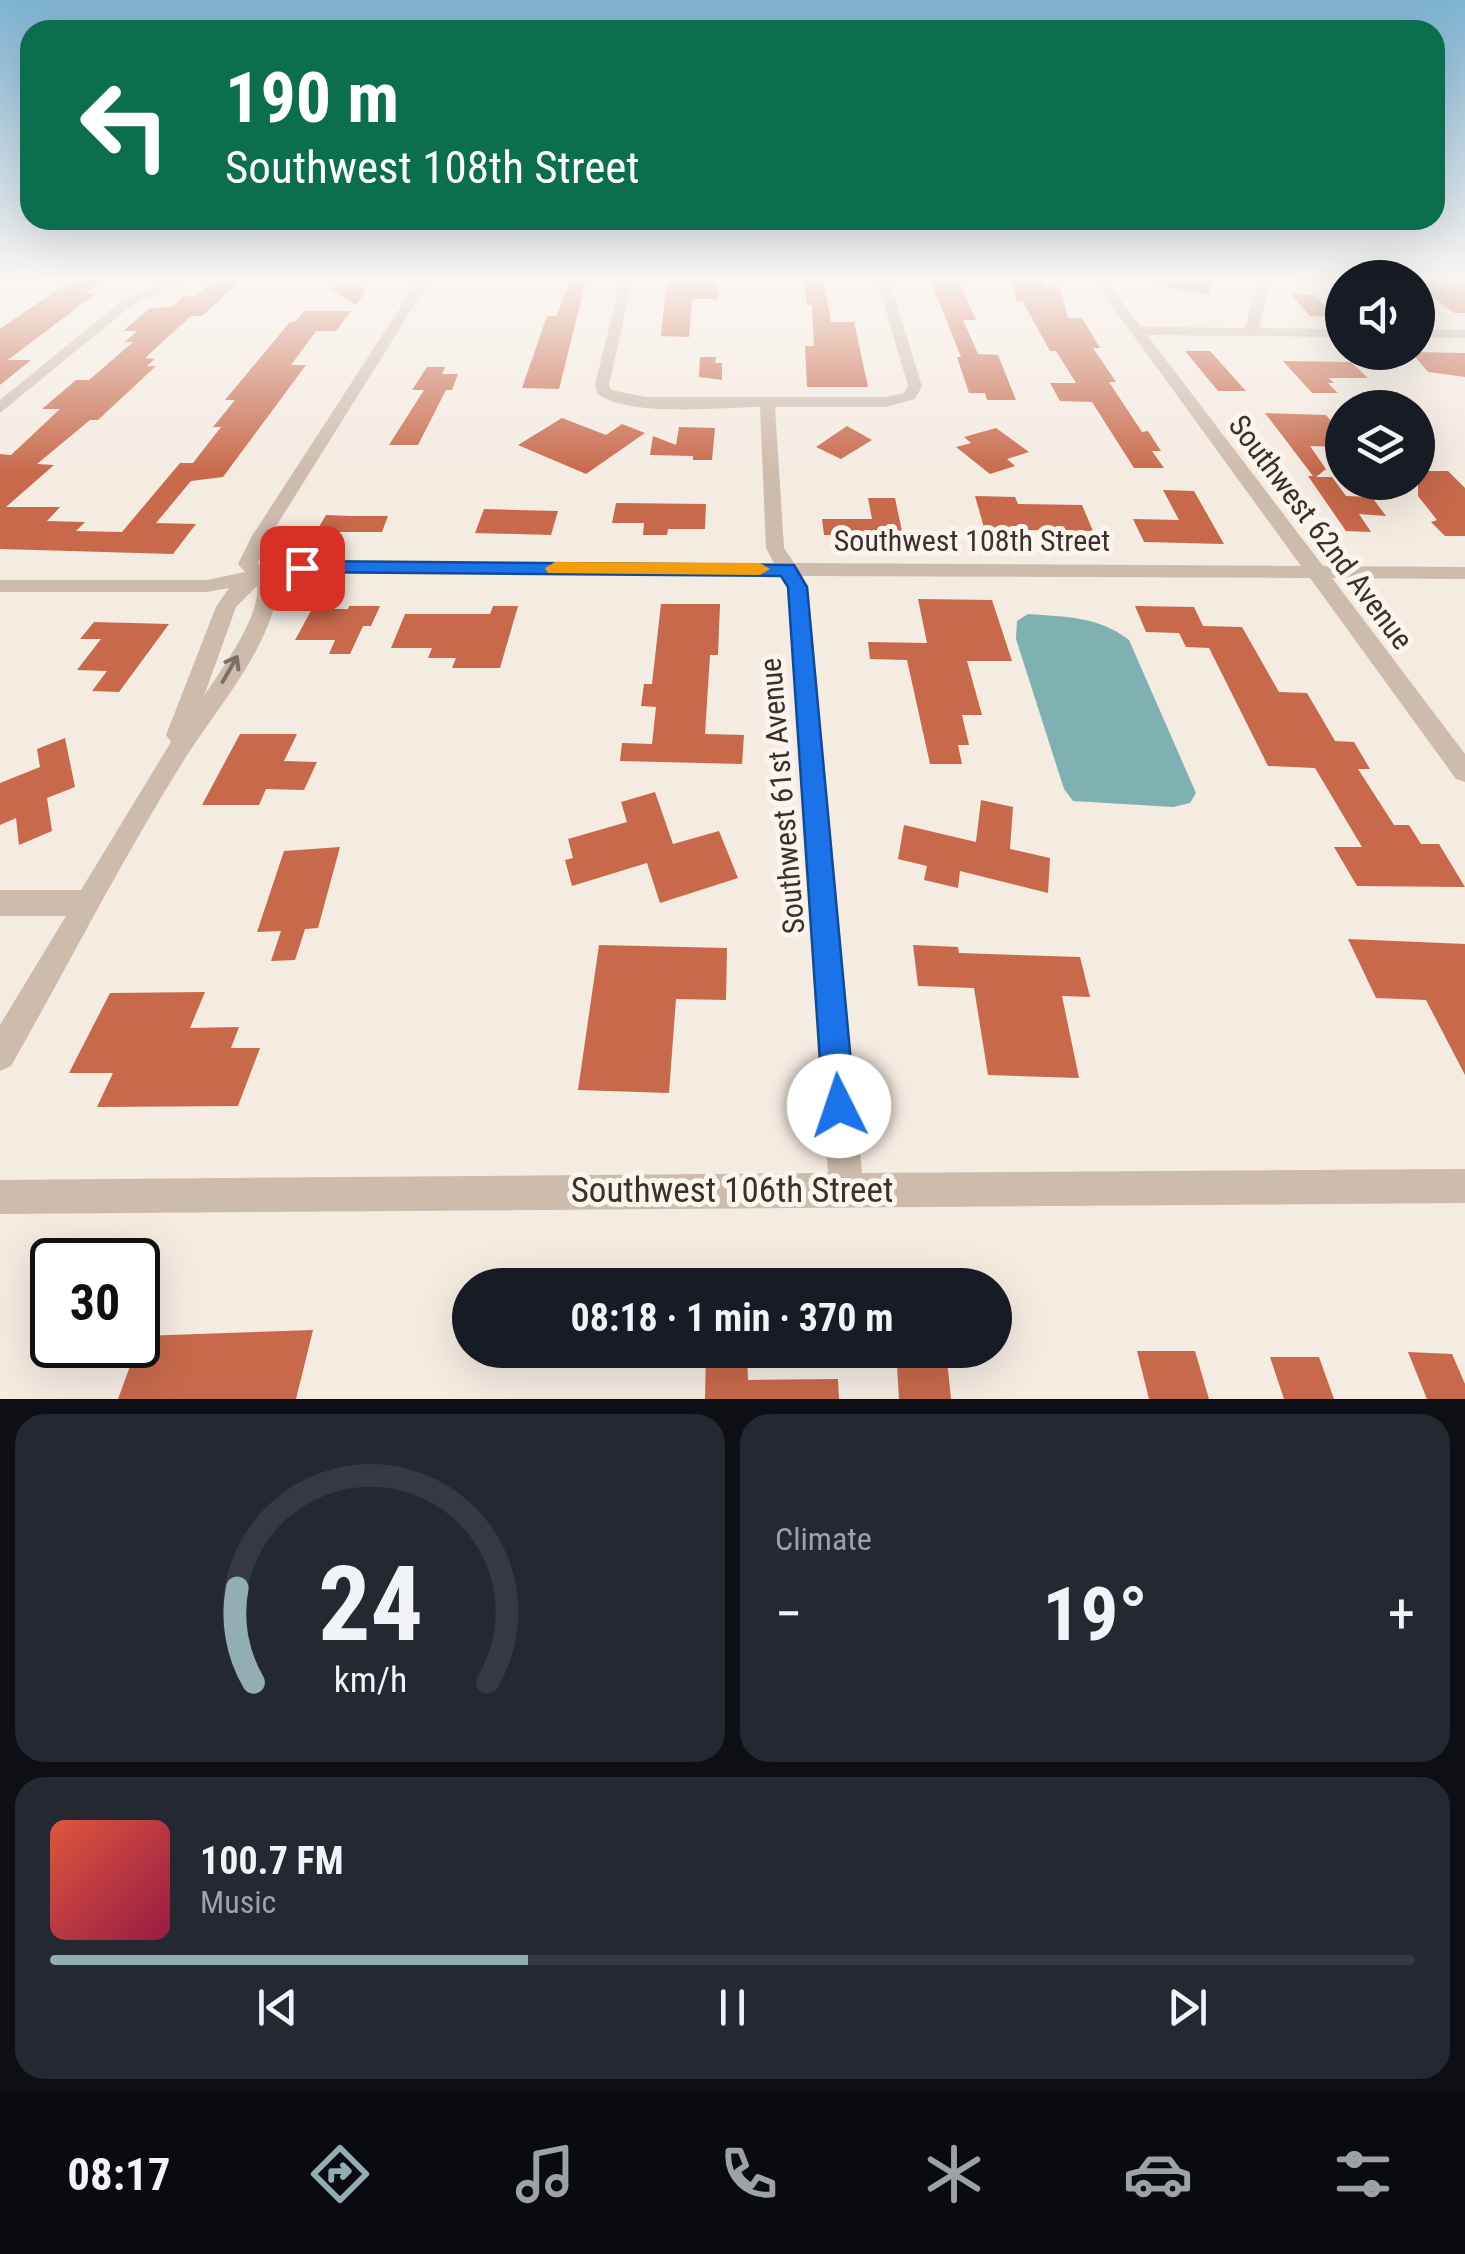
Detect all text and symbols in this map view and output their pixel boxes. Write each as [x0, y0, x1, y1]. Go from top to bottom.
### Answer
text: 190 m [225, 57, 399, 139]
icon: left [60, 60, 190, 190]
text: Southwest 108th Street [225, 141, 640, 194]
map controls [1325, 260, 1435, 500]
button: sound [1325, 260, 1435, 370]
button: layers [1325, 390, 1435, 500]
street label: Southwest 62nd Avenue [1222, 408, 1420, 656]
street label: Southwest 108th Street [834, 523, 1110, 558]
pin [260, 526, 345, 611]
icon: arrive [275, 541, 330, 596]
one-way arrow [220, 655, 240, 684]
street label: Southwest 61st Avenue [752, 657, 812, 935]
position arrow [787, 1054, 891, 1158]
street label: Southwest 106th Street [571, 1170, 893, 1211]
speed limit sign: 30 [30, 1238, 160, 1368]
text: 08:18 · 1 min · 370 m [571, 1296, 893, 1340]
text: Climate [775, 1520, 872, 1558]
text: 24 [317, 1544, 423, 1665]
text: 19° [1043, 1570, 1148, 1658]
text: − [775, 1582, 803, 1646]
text: + [1388, 1582, 1415, 1646]
text: km/h [333, 1659, 407, 1701]
text: 100.7 FM [200, 1839, 344, 1883]
text: Music [200, 1883, 276, 1921]
icon: previous [250, 1980, 305, 2035]
icon: pause [705, 1980, 760, 2035]
icon: next [1160, 1980, 1215, 2035]
icon: directions [305, 2139, 375, 2209]
icon: music [510, 2139, 580, 2209]
icon: phone [714, 2139, 784, 2209]
icon: climate [919, 2139, 989, 2209]
icon: car [1123, 2139, 1193, 2209]
icon: filters [1328, 2139, 1398, 2209]
text: 08:17 [67, 2148, 171, 2201]

